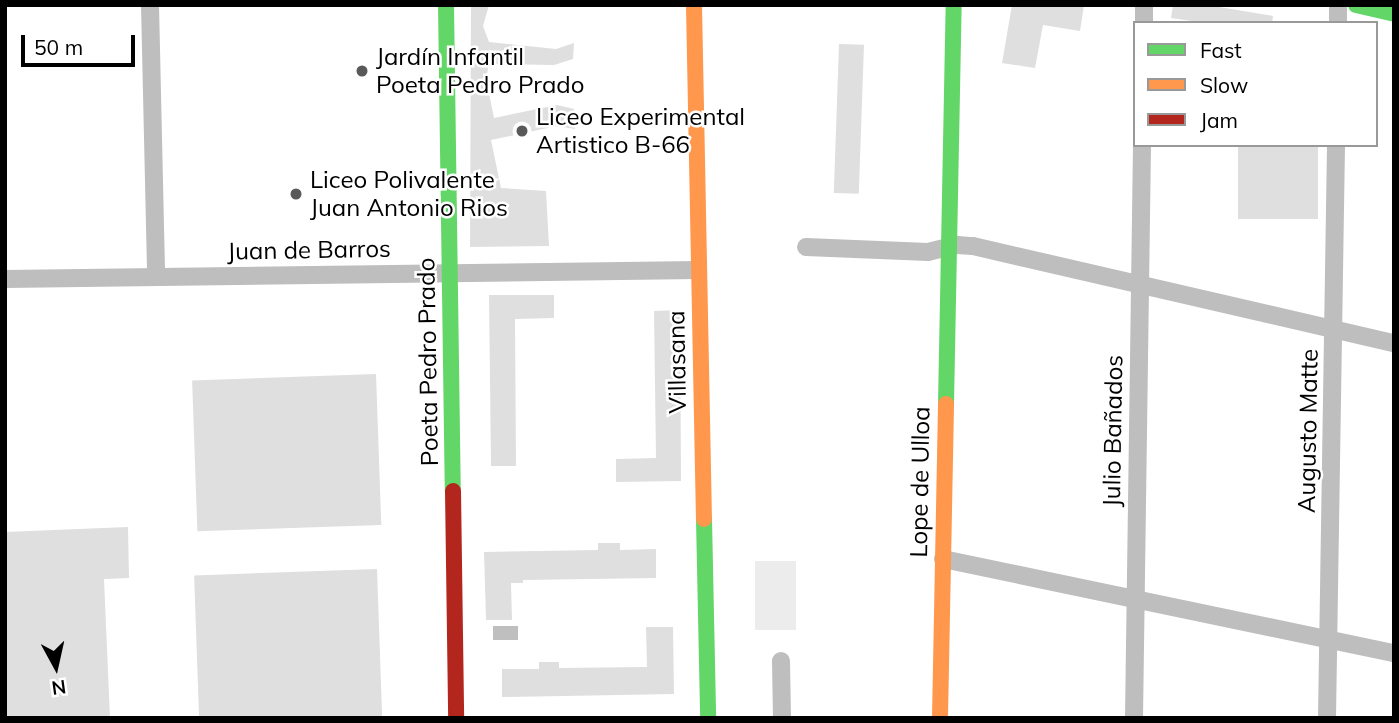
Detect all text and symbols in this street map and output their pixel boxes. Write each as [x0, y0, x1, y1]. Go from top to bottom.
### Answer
scale bar [24, 21, 138, 65]
legend [1133, 21, 1378, 147]
text: 50 m [34, 34, 83, 60]
text: Fast [1200, 37, 1242, 63]
place label: Jardín Infantil Poeta Pedro Prado [376, 43, 584, 99]
marker: Jardín Infantil Poeta Pedro Prado [354, 63, 370, 79]
text: Slow [1200, 72, 1248, 98]
place label: Liceo Experimental Artistico B-66 [536, 103, 745, 159]
text: Jam [1200, 107, 1238, 133]
marker: Liceo Experimental Artistico B-66 [514, 123, 530, 139]
place label: Liceo Polivalente Juan Antonio Rios [310, 166, 508, 222]
marker: Liceo Polivalente Juan Antonio Rios [288, 186, 304, 202]
street label: Juan de Barros [227, 234, 391, 266]
street label: Poeta Pedro Prado [412, 258, 444, 466]
street label: Villasana [662, 310, 692, 414]
street label: Augusto Matte [1292, 349, 1324, 513]
street label: Julio Bañados [1097, 355, 1129, 507]
street label: Lope de Ulloa [904, 406, 936, 558]
north arrow [21, 632, 91, 702]
text: N [50, 675, 68, 701]

